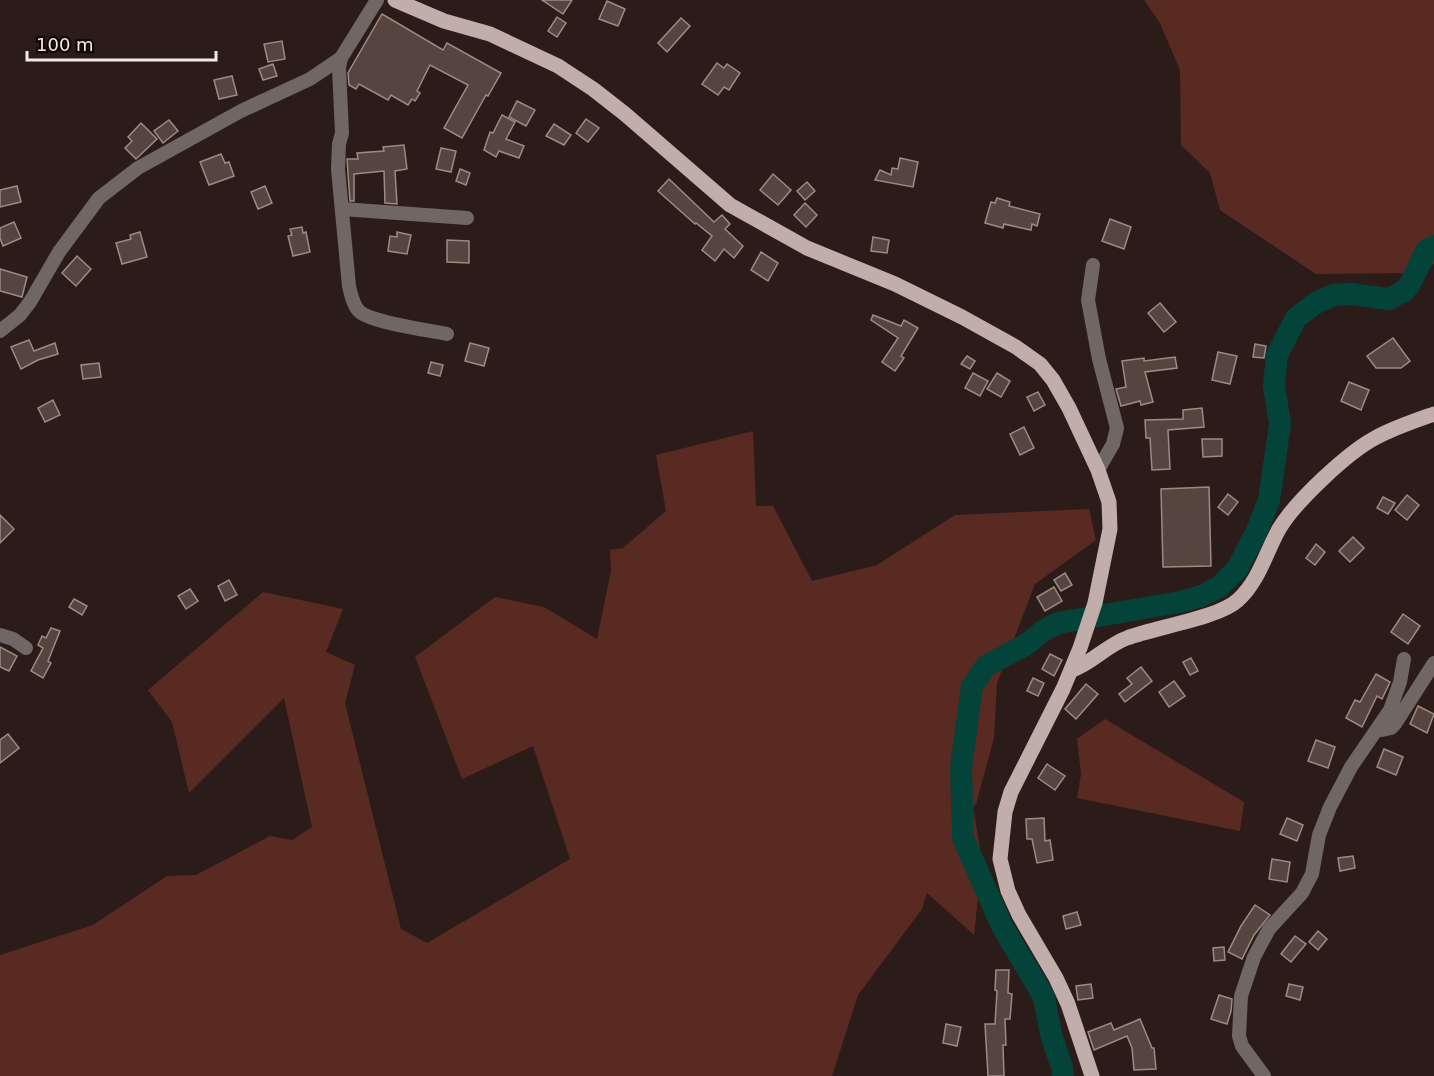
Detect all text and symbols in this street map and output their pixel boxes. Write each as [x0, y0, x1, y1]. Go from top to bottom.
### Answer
scale bar [27, 24, 216, 62]
text: 100 m [36, 34, 94, 55]

